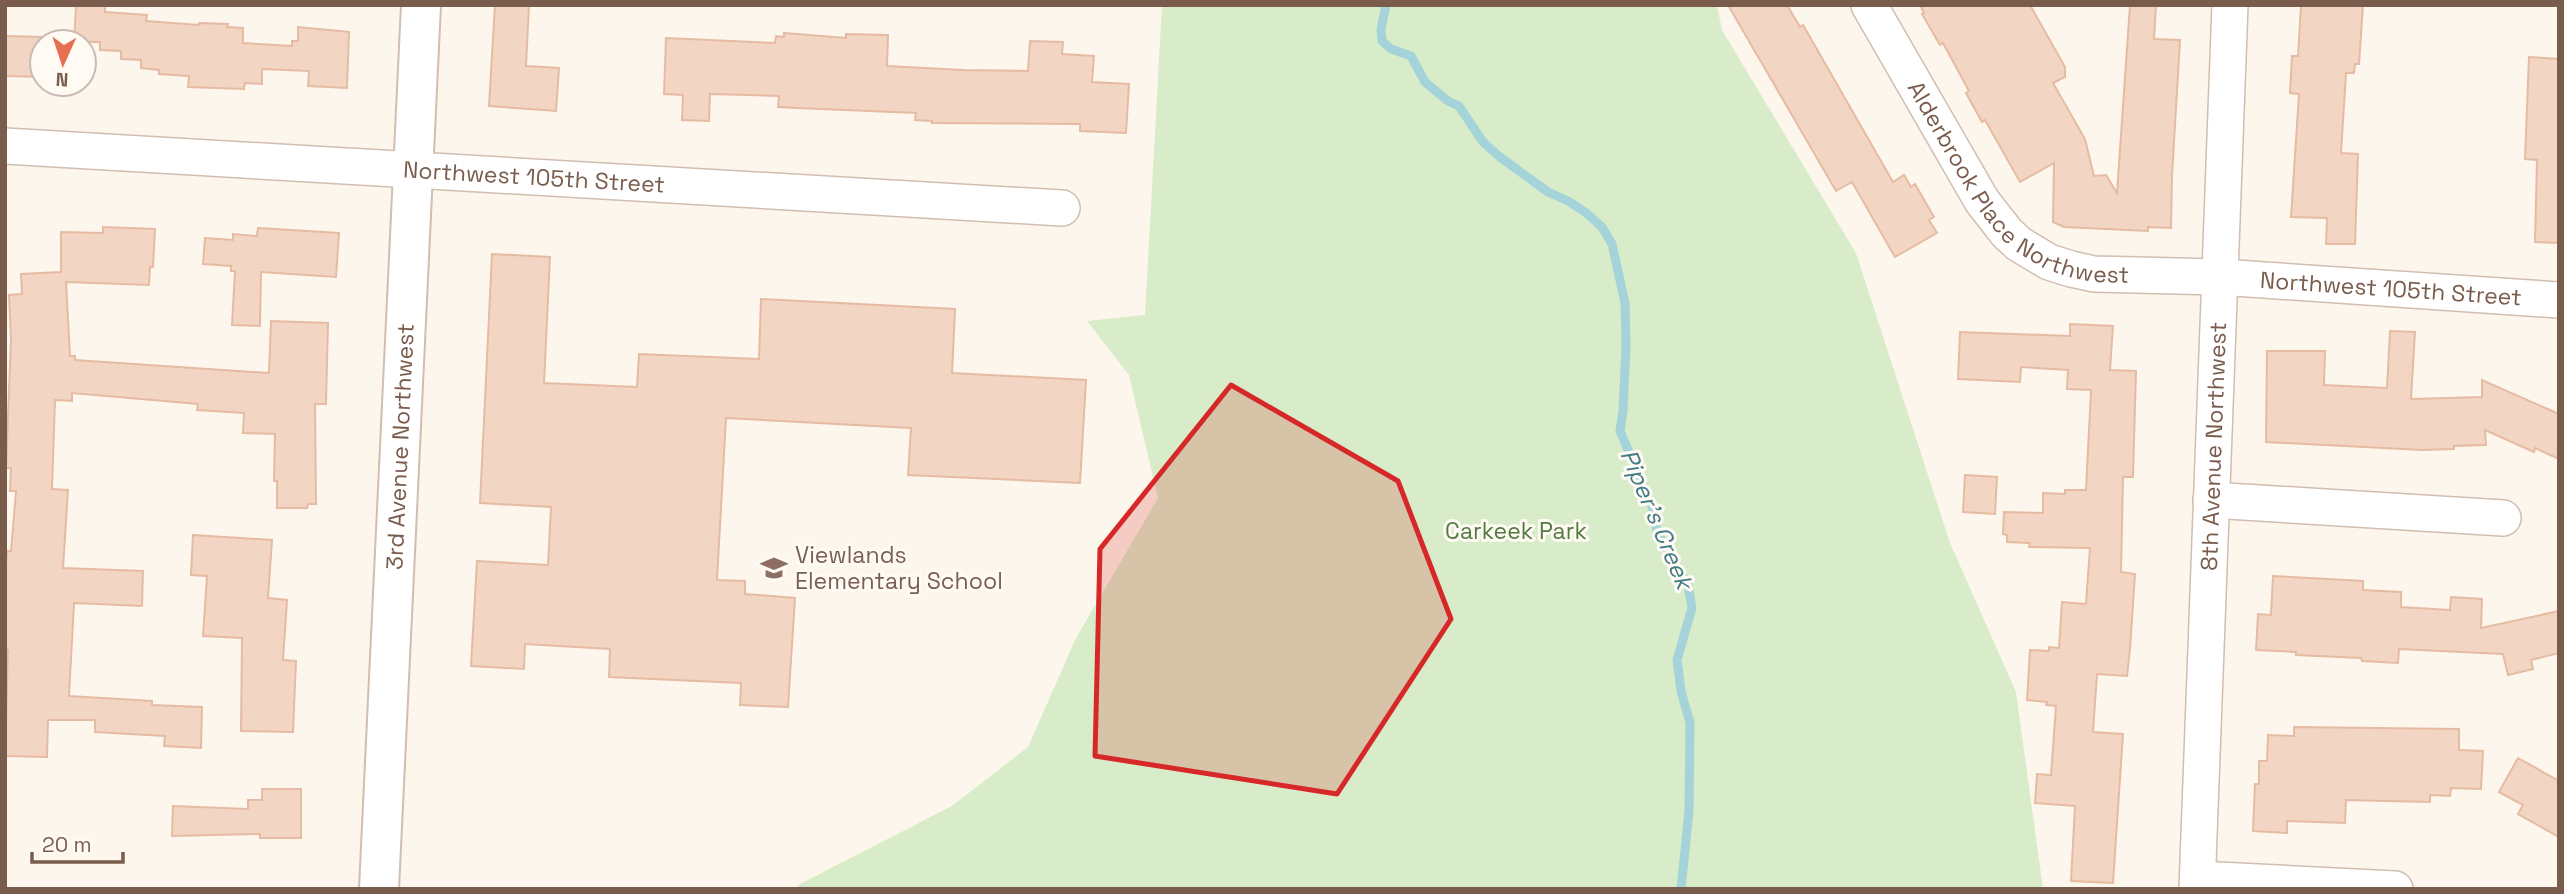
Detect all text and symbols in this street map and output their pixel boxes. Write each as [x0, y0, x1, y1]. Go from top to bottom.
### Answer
north arrow [28, 28, 98, 98]
text: N [55, 67, 69, 92]
street label: Alderbrook Place Northwest [1901, 76, 2130, 290]
street label: Northwest 105th Street [402, 154, 666, 200]
street label: Northwest 105th Street [2259, 265, 2523, 312]
street label: 8th Avenue Northwest [2194, 321, 2233, 571]
street label: 3rd Avenue Northwest [379, 323, 421, 570]
water label: Piper's Creek [1614, 444, 1702, 597]
park label: Carkeek Park [1445, 516, 1587, 546]
place label: Viewlands Elementary School [795, 540, 1003, 596]
school or university icon: Viewlands Elementary School [759, 553, 789, 583]
scale bar [32, 820, 122, 864]
text: 20 m [42, 831, 92, 858]

